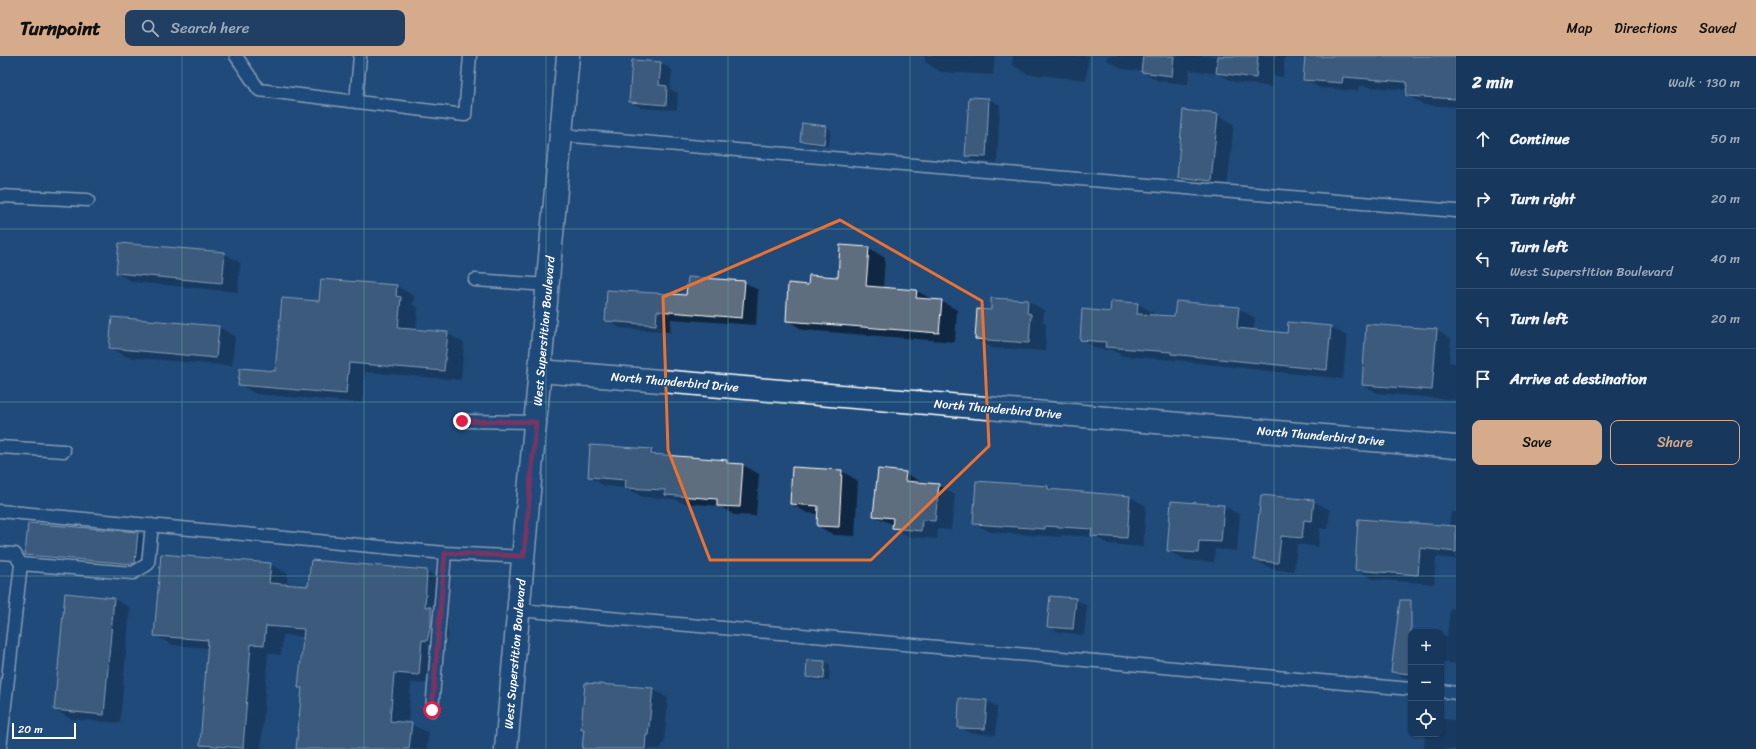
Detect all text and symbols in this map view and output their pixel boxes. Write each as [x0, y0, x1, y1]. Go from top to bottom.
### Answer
search box [125, 10, 405, 46]
text: Turnpoint [20, 12, 101, 45]
text: Search here [171, 15, 250, 41]
text: Map [1566, 16, 1592, 41]
text: Directions [1614, 16, 1677, 41]
text: Saved [1699, 16, 1736, 41]
icon: search [139, 17, 161, 39]
text: 2 min [1472, 67, 1513, 97]
text: Walk · 130 m [1668, 71, 1740, 94]
text: Continue [1510, 126, 1570, 152]
text: 50 m [1710, 127, 1740, 150]
icon: ahead [1472, 128, 1494, 150]
text: Turn right [1510, 186, 1575, 212]
text: 20 m [1711, 187, 1740, 210]
icon: right [1472, 188, 1494, 210]
text: Turn left [1510, 234, 1568, 260]
text: 40 m [1710, 247, 1740, 270]
icon: left [1472, 248, 1494, 270]
street label: West Superstition Boulevard [526, 255, 562, 407]
text: West Superstition Boulevard [1510, 260, 1673, 283]
text: Turn left [1510, 306, 1568, 332]
text: 20 m [1711, 307, 1740, 330]
icon: left [1472, 308, 1494, 330]
street label: North Thunderbird Drive [610, 365, 740, 399]
text: Arrive at destination [1510, 366, 1647, 392]
icon: arrive [1472, 368, 1494, 390]
street label: North Thunderbird Drive [933, 392, 1063, 426]
route end [453, 412, 471, 430]
street label: North Thunderbird Drive [1256, 419, 1386, 453]
button: Save [1472, 420, 1602, 465]
button: Share [1610, 420, 1740, 465]
street label: West Superstition Boulevard [497, 578, 533, 730]
map controls [1408, 629, 1444, 737]
button: + [1408, 629, 1444, 665]
button: − [1408, 665, 1444, 701]
route start [423, 701, 441, 719]
button: locate [1408, 701, 1444, 737]
text: 20 m [18, 720, 43, 739]
scale bar [12, 721, 76, 740]

